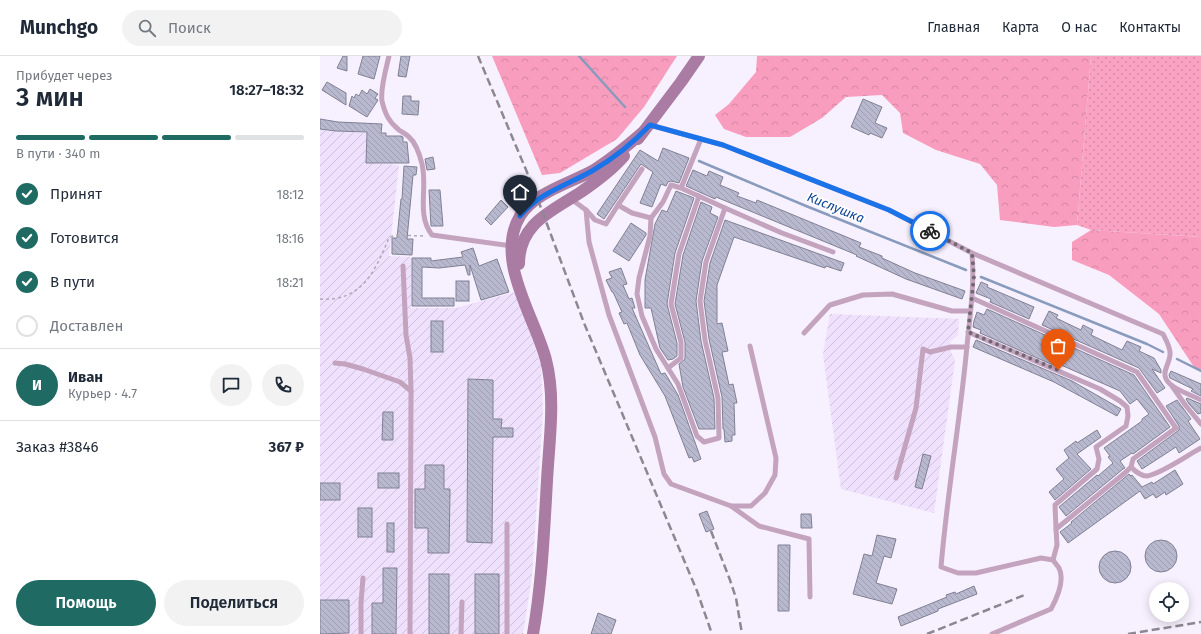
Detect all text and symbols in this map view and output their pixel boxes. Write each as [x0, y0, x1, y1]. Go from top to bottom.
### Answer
search box [122, 10, 402, 46]
text: Munchgo [20, 16, 98, 39]
icon: search [136, 17, 158, 39]
text: Поиск [168, 19, 211, 37]
text: Главная [927, 19, 980, 36]
text: Карта [1002, 19, 1039, 36]
text: О нас [1061, 19, 1097, 36]
text: Контакты [1119, 19, 1181, 36]
text: Прибудет через [16, 68, 113, 83]
text: 18:27–18:32 [229, 81, 304, 99]
text: 3 мин [16, 82, 84, 113]
text: В пути · 340 m [16, 146, 100, 161]
pin [503, 175, 537, 216]
icon: home [509, 181, 531, 203]
icon: check [16, 183, 38, 205]
text: Принят [50, 185, 102, 203]
text: 18:12 [277, 187, 304, 202]
water label: Кислушка [805, 189, 867, 226]
courier [910, 211, 950, 251]
icon: bike [919, 220, 941, 242]
icon: check [16, 227, 38, 249]
text: Готовится [50, 229, 119, 247]
text: 18:16 [276, 231, 304, 246]
icon: check [16, 271, 38, 293]
text: В пути [50, 273, 95, 291]
text: 18:21 [276, 275, 304, 290]
text: Доставлен [50, 317, 123, 335]
pin [1041, 329, 1075, 370]
icon: bag [1047, 335, 1069, 357]
button: chat [210, 364, 252, 406]
button: phone [262, 364, 304, 406]
text: Иван [68, 368, 103, 386]
text: И [32, 376, 42, 394]
text: Курьер · 4.7 [68, 386, 137, 401]
text: Заказ #3846 [16, 438, 99, 456]
text: 367 ₽ [269, 438, 304, 456]
button: Помощь [16, 580, 156, 626]
button: Поделиться [164, 580, 304, 626]
map controls [1149, 582, 1189, 622]
button: locate [1149, 582, 1189, 622]

